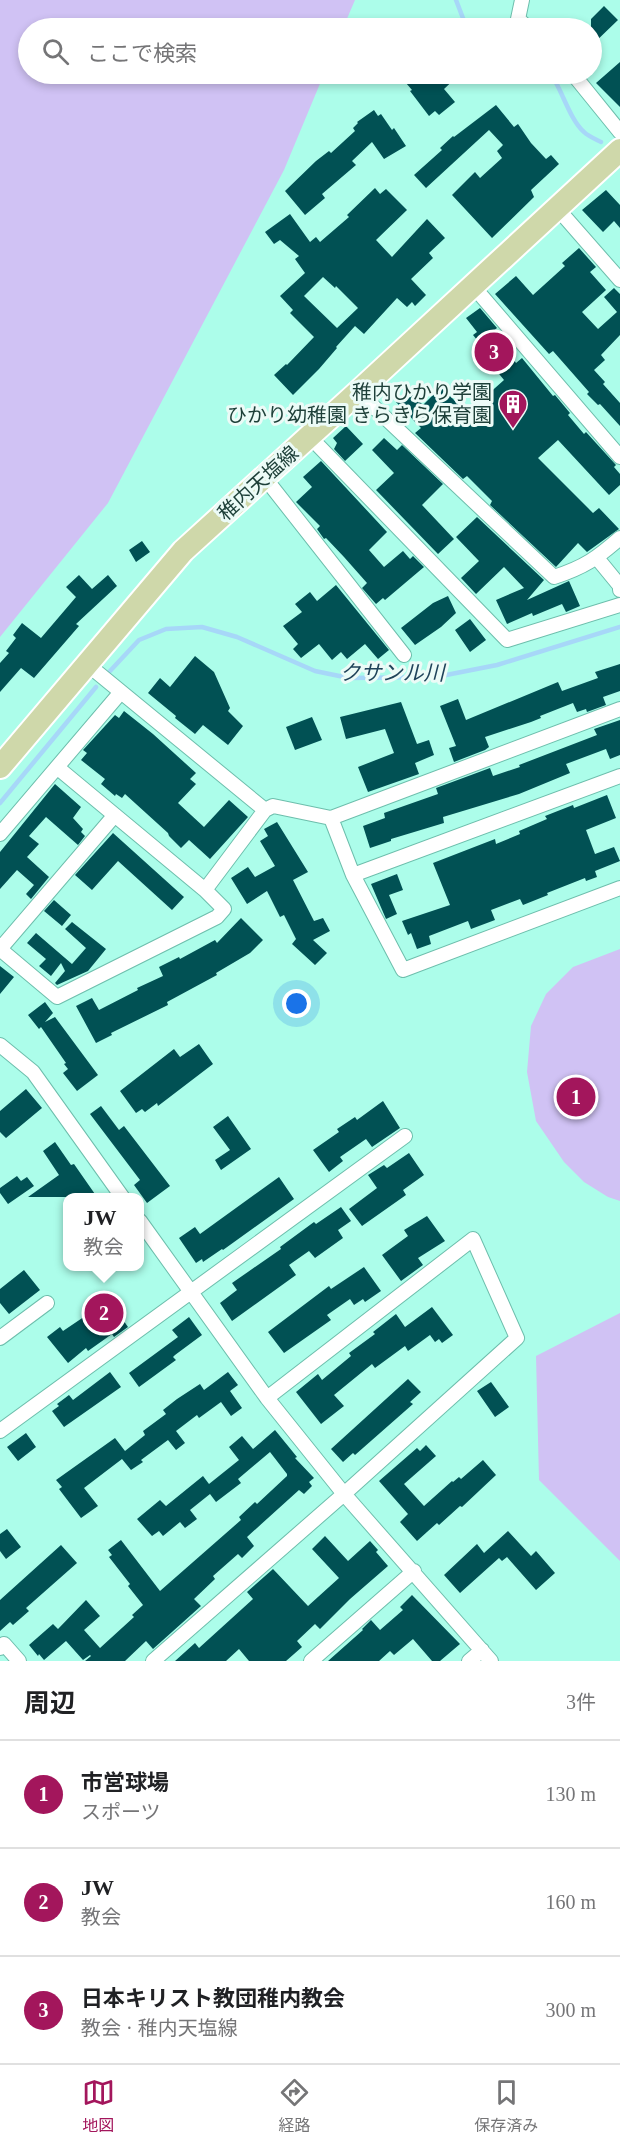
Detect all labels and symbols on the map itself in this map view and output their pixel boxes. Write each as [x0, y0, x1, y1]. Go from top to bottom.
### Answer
pin: 3 [474, 330, 514, 374]
place label: 稚内ひかり学園 ひかり幼稚園 きらきら保育園 [227, 381, 492, 426]
building icon: 稚内ひかり学園 ひかり幼稚園 きらきら保育園 [497, 388, 529, 430]
street label: 稚内天塩線 [213, 441, 303, 525]
water label: クサンル川 [340, 661, 446, 685]
your location [282, 989, 311, 1018]
pin: 1 [556, 1074, 596, 1120]
pin: 2 [84, 1290, 124, 1336]

